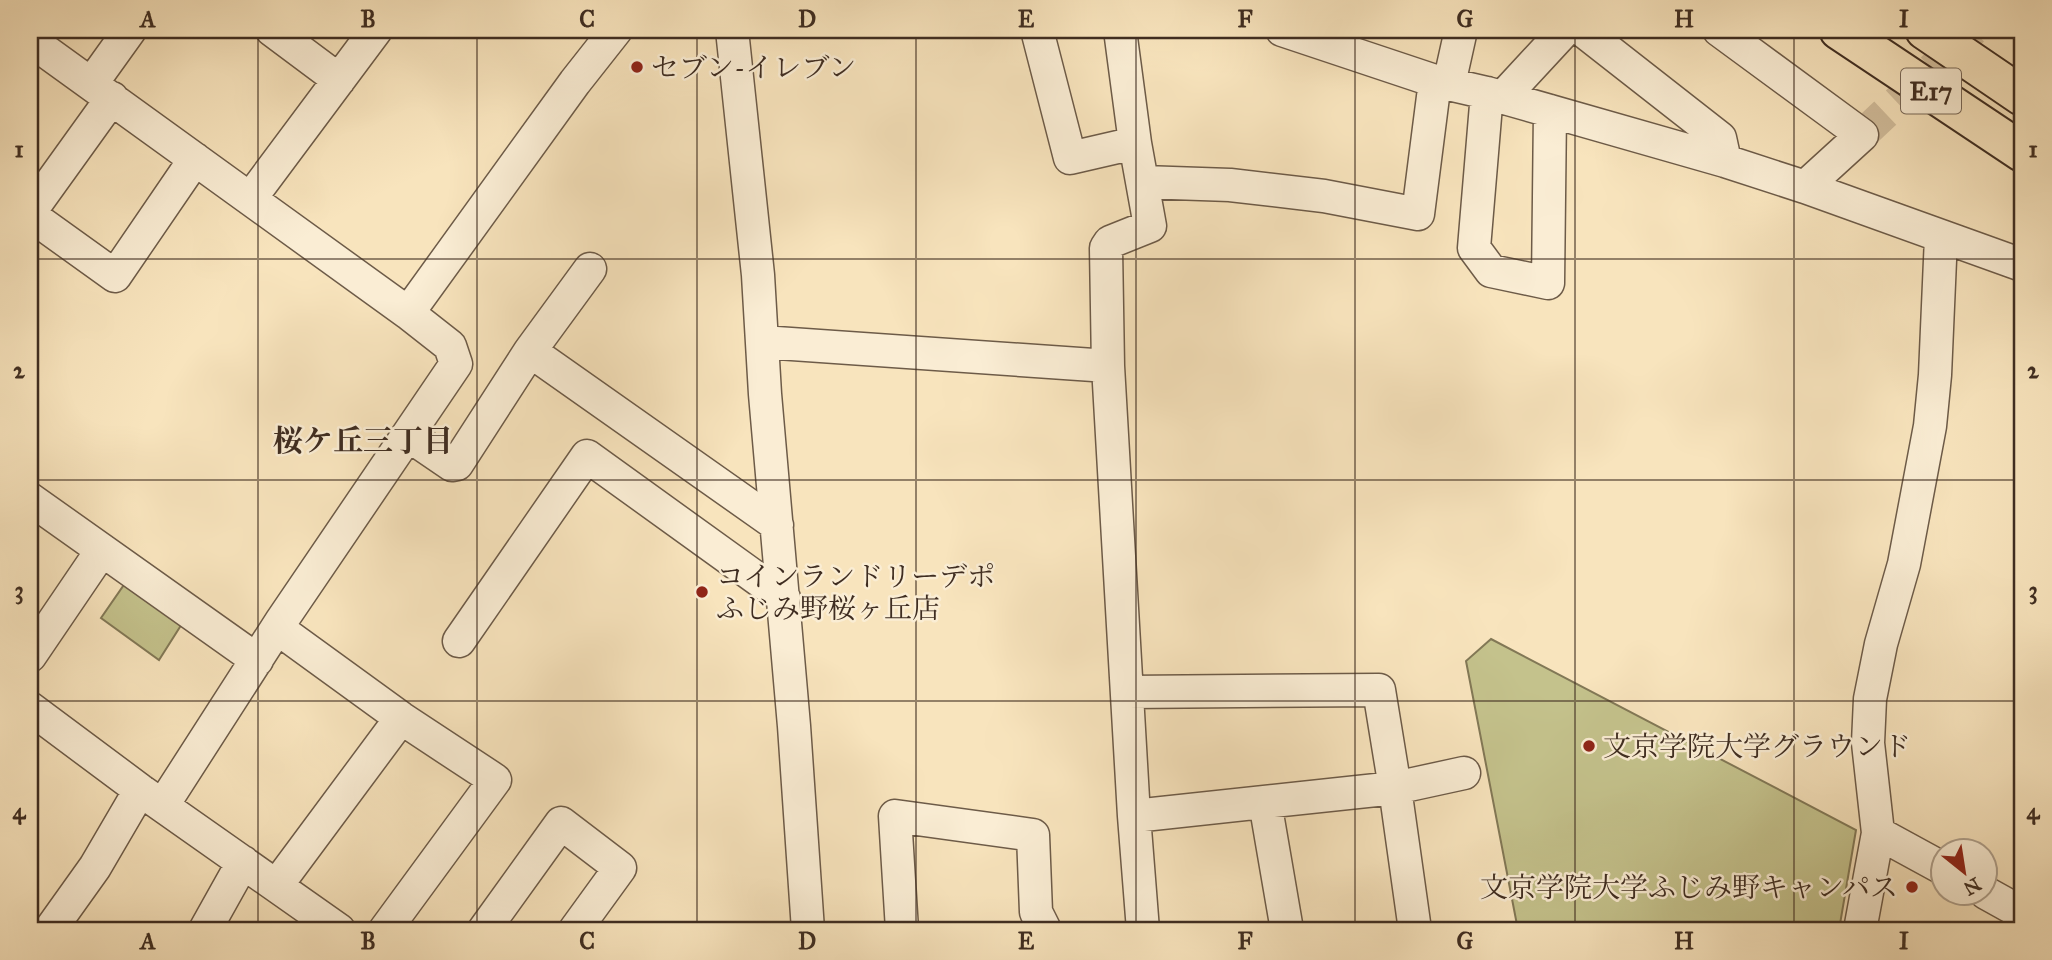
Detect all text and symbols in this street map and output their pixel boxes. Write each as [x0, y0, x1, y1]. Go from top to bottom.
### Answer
text: A [138, 5, 156, 33]
text: B [360, 5, 376, 33]
text: C [579, 5, 595, 33]
text: D [798, 5, 816, 33]
text: E [1018, 5, 1035, 33]
text: F [1237, 5, 1253, 33]
text: G [1457, 5, 1474, 33]
text: H [1674, 5, 1694, 33]
text: I [1899, 5, 1909, 33]
place label: セブン-イレブン [651, 50, 856, 85]
marker: セブン-イレブン [629, 59, 645, 75]
road number: E17 [1901, 68, 1961, 114]
text: 1 [14, 135, 24, 163]
text: 1 [2028, 135, 2038, 163]
text: 2 [13, 356, 25, 384]
text: 2 [2027, 356, 2039, 384]
district label: 桜ケ丘三丁目 [273, 423, 453, 459]
place label: コインランドリーデポ ふじみ野桜ヶ丘店 [716, 559, 995, 626]
text: 3 [14, 576, 24, 605]
text: 3 [2028, 576, 2038, 605]
marker: コインランドリーデポ ふじみ野桜ヶ丘店 [694, 584, 710, 600]
place label: 文京学院大学グラウンド [1603, 729, 1911, 764]
marker: 文京学院大学グラウンド [1581, 738, 1597, 754]
text: 4 [13, 797, 27, 825]
text: 4 [2027, 797, 2041, 825]
north arrow [1930, 838, 2000, 908]
place label: 文京学院大学ふじみ野キャンパス [1480, 870, 1898, 905]
text: N [1960, 872, 1985, 900]
marker: 文京学院大学ふじみ野キャンパス [1904, 879, 1920, 895]
text: A [138, 927, 156, 955]
text: B [360, 927, 376, 955]
text: C [579, 927, 595, 955]
text: D [798, 927, 816, 955]
text: E [1018, 927, 1035, 955]
text: F [1237, 927, 1253, 955]
text: G [1457, 927, 1474, 955]
text: H [1674, 927, 1694, 955]
text: I [1899, 927, 1909, 955]

